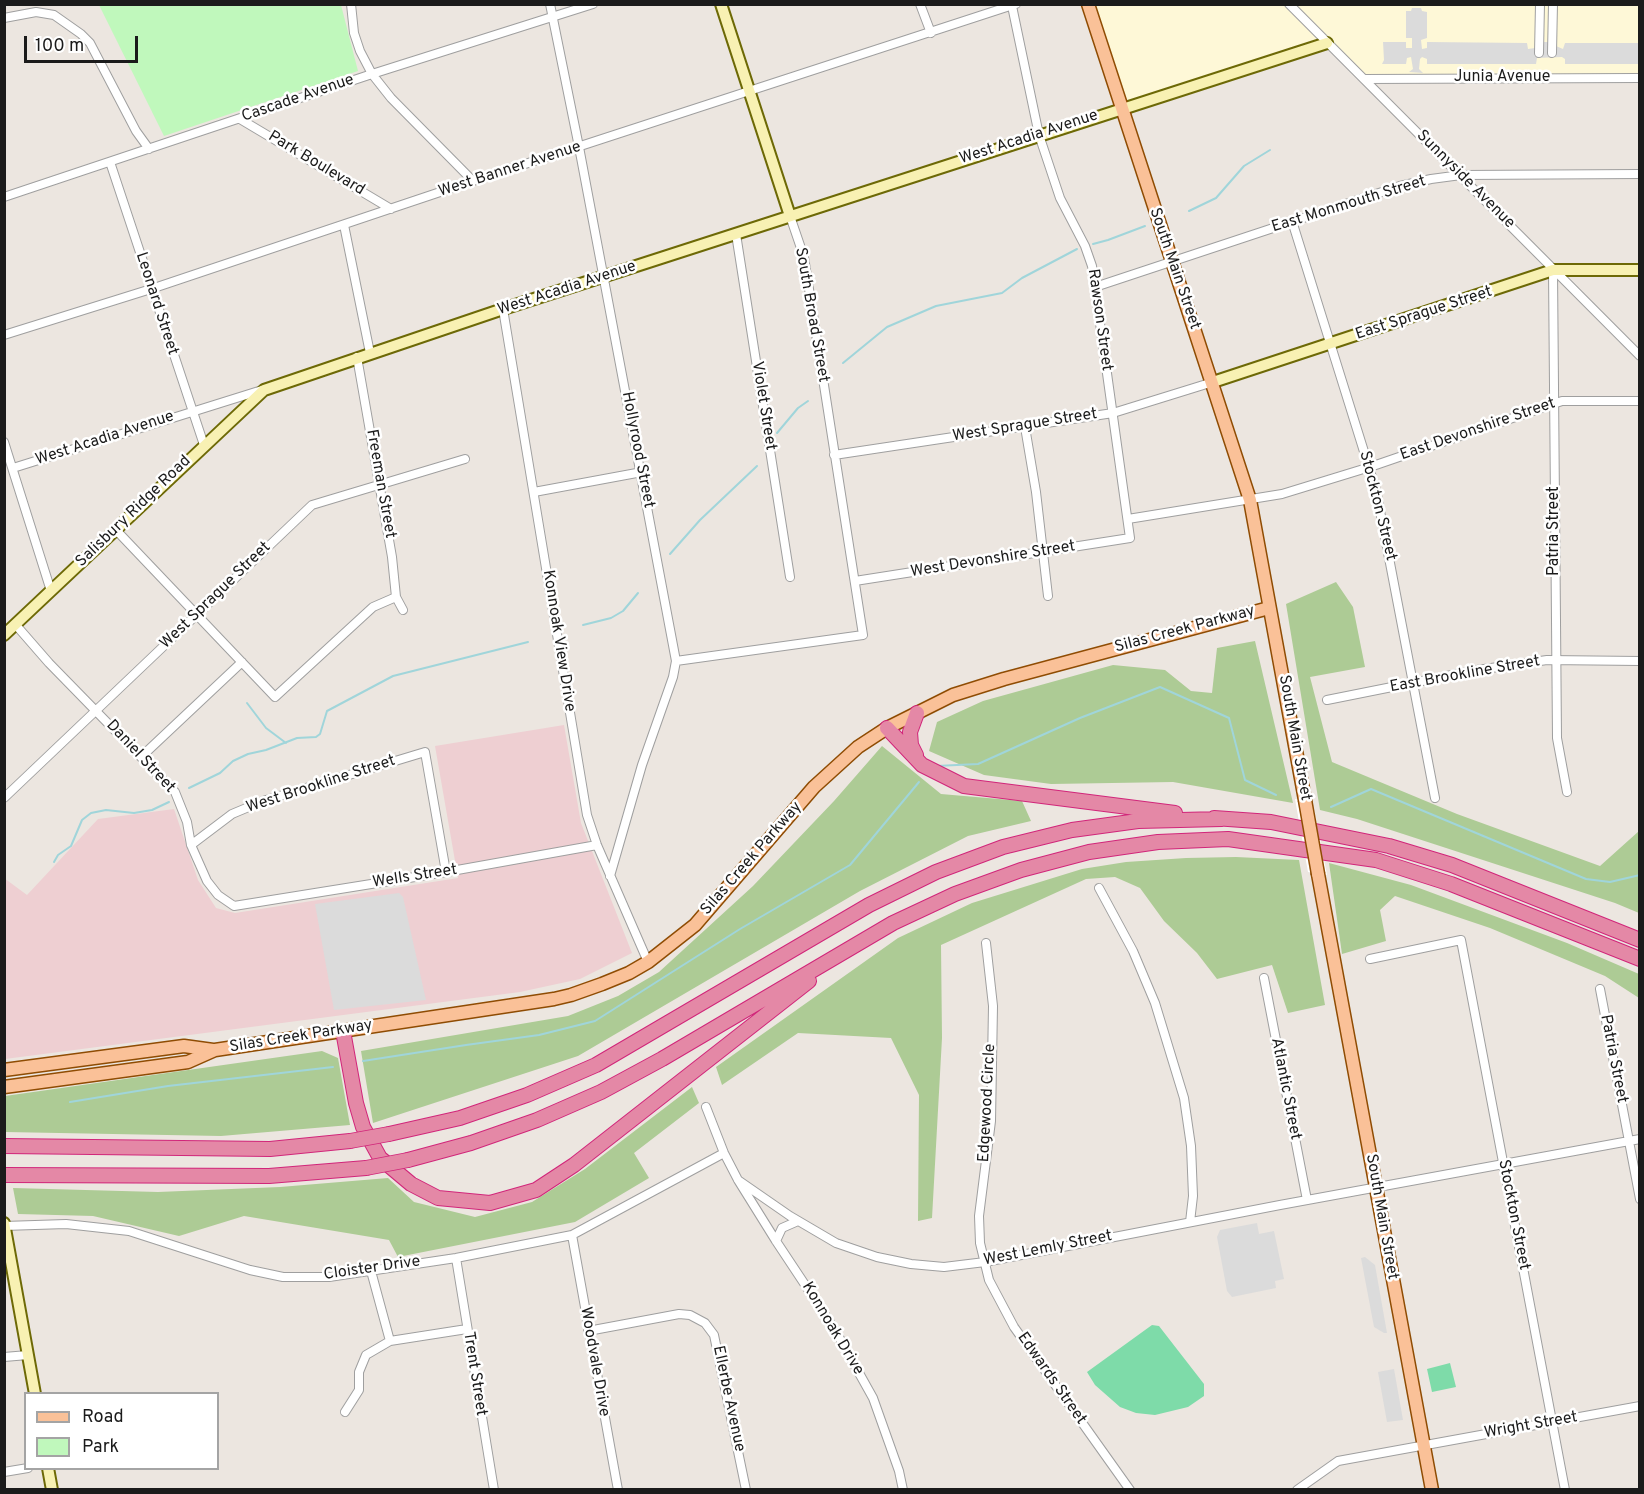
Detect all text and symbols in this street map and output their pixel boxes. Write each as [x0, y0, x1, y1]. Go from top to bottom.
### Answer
scale bar [27, 24, 141, 62]
text: 100 m [35, 35, 84, 58]
street label: Junia Avenue [1454, 68, 1550, 88]
street label: Cascade Avenue [239, 71, 357, 127]
street label: West Acadia Avenue [957, 107, 1101, 169]
street label: Sunnyside Avenue [1412, 127, 1518, 233]
street label: Park Boulevard [264, 128, 368, 200]
street label: West Banner Avenue [436, 138, 584, 202]
street label: East Monmouth Street [1270, 172, 1428, 238]
street label: South Main Street [1144, 206, 1204, 332]
street label: South Broad Street [790, 246, 832, 384]
street label: Leonard Street [130, 250, 182, 358]
street label: West Acadia Avenue [495, 258, 639, 320]
street label: Rawson Street [1082, 268, 1116, 372]
street label: East Sprague Street [1353, 283, 1495, 345]
street label: Violet Street [746, 360, 780, 452]
street label: Hollyrood Street [616, 390, 658, 510]
street label: East Devonshire Street [1398, 394, 1558, 466]
street label: West Sprague Street [951, 405, 1099, 447]
street label: West Acadia Avenue [33, 408, 177, 470]
street label: Freeman Street [361, 428, 399, 540]
street label: Stockton Street [1354, 449, 1400, 563]
street label: Salisbury Ridge Road [72, 452, 196, 572]
street label: Patria Street [1545, 486, 1565, 576]
street label: West Devonshire Street [909, 537, 1077, 583]
street label: West Sprague Street [157, 538, 275, 654]
street label: Konnoak View Drive [537, 569, 579, 713]
street label: Silas Creek Parkway [1113, 602, 1257, 658]
street label: East Brookline Street [1389, 652, 1541, 698]
street label: South Main Street [1273, 674, 1315, 802]
street label: Daniel Street [101, 716, 179, 798]
street label: West Brookline Street [244, 752, 398, 818]
street label: Silas Creek Parkway [697, 798, 807, 920]
street label: Wells Street [371, 861, 459, 893]
street label: Patria Street [1595, 1013, 1631, 1105]
street label: Silas Creek Parkway [228, 1016, 374, 1058]
street label: Atlantic Street [1266, 1036, 1304, 1142]
street label: Edgewood Circle [975, 1043, 1001, 1163]
street label: South Main Street [1360, 1153, 1402, 1281]
street label: Stockton Street [1493, 1158, 1533, 1272]
street label: West Lemly Street [982, 1227, 1114, 1271]
street label: Cloister Drive [322, 1253, 422, 1285]
street label: Konnoak Drive [797, 1279, 867, 1379]
street label: Woodvale Drive [575, 1306, 613, 1418]
street label: Edwards Street [1012, 1329, 1090, 1429]
street label: Trent Street [458, 1330, 490, 1418]
street label: Ellerbe Avenue [707, 1344, 749, 1454]
legend [24, 1392, 219, 1470]
text: Road [82, 1406, 124, 1429]
street label: Wright Street [1483, 1408, 1579, 1444]
text: Park [82, 1436, 119, 1459]

